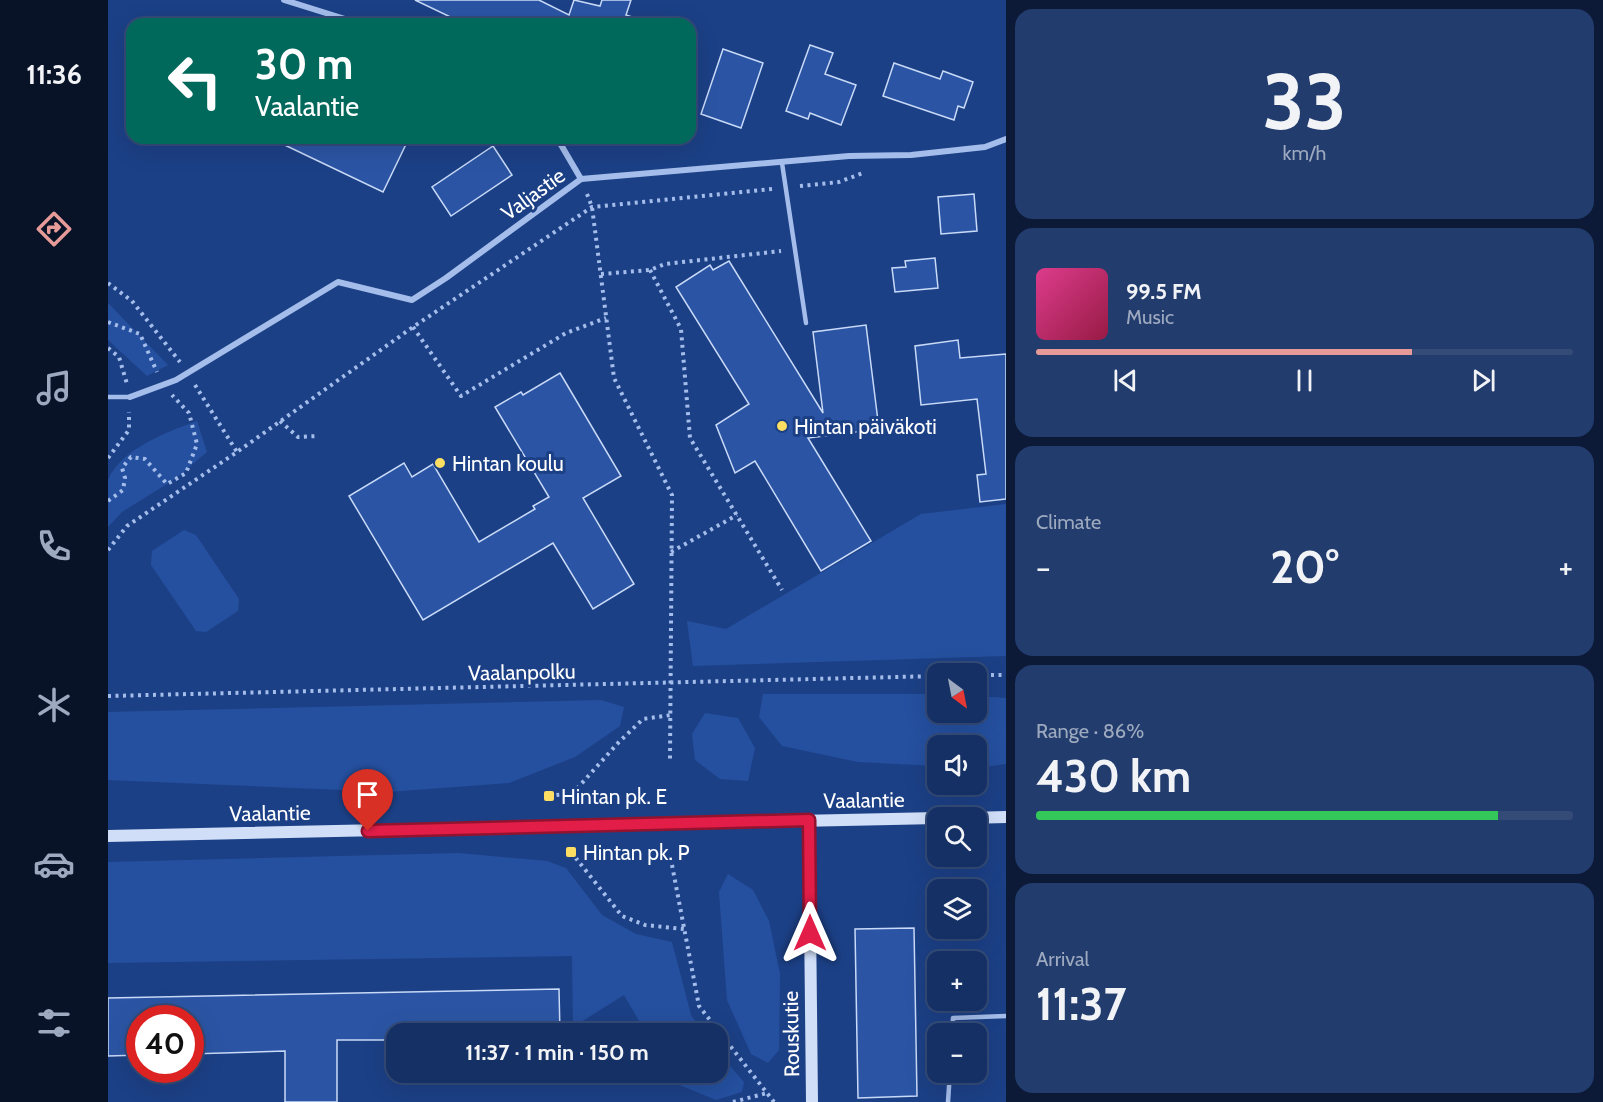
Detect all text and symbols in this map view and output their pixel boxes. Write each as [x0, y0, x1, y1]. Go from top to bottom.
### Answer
text: 30 m [255, 38, 353, 90]
icon: left [156, 42, 234, 120]
text: 33 [1262, 54, 1347, 149]
text: 11:36 [26, 58, 82, 91]
text: Vaalantie [255, 90, 359, 123]
text: km/h [1283, 141, 1326, 165]
street label: Valjastie [496, 162, 570, 226]
icon: directions [33, 208, 75, 250]
text: 99.5 FM [1126, 278, 1202, 305]
text: Music [1126, 305, 1174, 329]
icon: previous [1109, 364, 1142, 397]
icon: pause [1288, 364, 1321, 397]
icon: next [1467, 364, 1500, 397]
icon: music [33, 367, 75, 409]
place label: Hintan päiväkoti [794, 414, 937, 439]
marker: Hintan päiväkoti [775, 419, 789, 433]
place label: Hintan koulu [452, 451, 564, 476]
marker: Hintan koulu [433, 456, 447, 470]
text: Climate [1036, 510, 1101, 534]
icon: phone [33, 525, 75, 567]
text: 20° [1270, 540, 1339, 594]
text: − [1036, 547, 1051, 587]
text: + [1558, 547, 1573, 587]
street label: Vaalanpolku [468, 659, 576, 685]
north arrow [927, 663, 987, 723]
map controls [927, 663, 987, 1083]
icon: climate [33, 684, 75, 726]
text: Range · 86% [1036, 719, 1144, 743]
button: sound [927, 735, 987, 795]
text: 430 km [1036, 749, 1191, 803]
pin [342, 769, 393, 831]
icon: arrive [351, 778, 384, 811]
place label: Hintan pk. E [561, 784, 667, 809]
street label: Vaalantie [823, 787, 905, 813]
marker: Hintan pk. E [542, 789, 556, 803]
street label: Vaalantie [229, 800, 311, 826]
button: search [927, 807, 987, 867]
place label: Hintan pk. P [583, 840, 690, 865]
icon: car [33, 843, 75, 885]
marker: Hintan pk. P [564, 845, 578, 859]
button: layers [927, 879, 987, 939]
position arrow [778, 901, 842, 965]
text: Arrival [1036, 947, 1089, 971]
button: + [927, 951, 987, 1011]
text: 11:37 [1036, 977, 1126, 1031]
street label: Rouskutie [778, 990, 804, 1077]
icon: filters [33, 1002, 75, 1044]
speed limit sign: 40 [126, 1005, 204, 1083]
button: − [927, 1023, 987, 1083]
text: 11:37 · 1 min · 150 m [465, 1039, 649, 1066]

